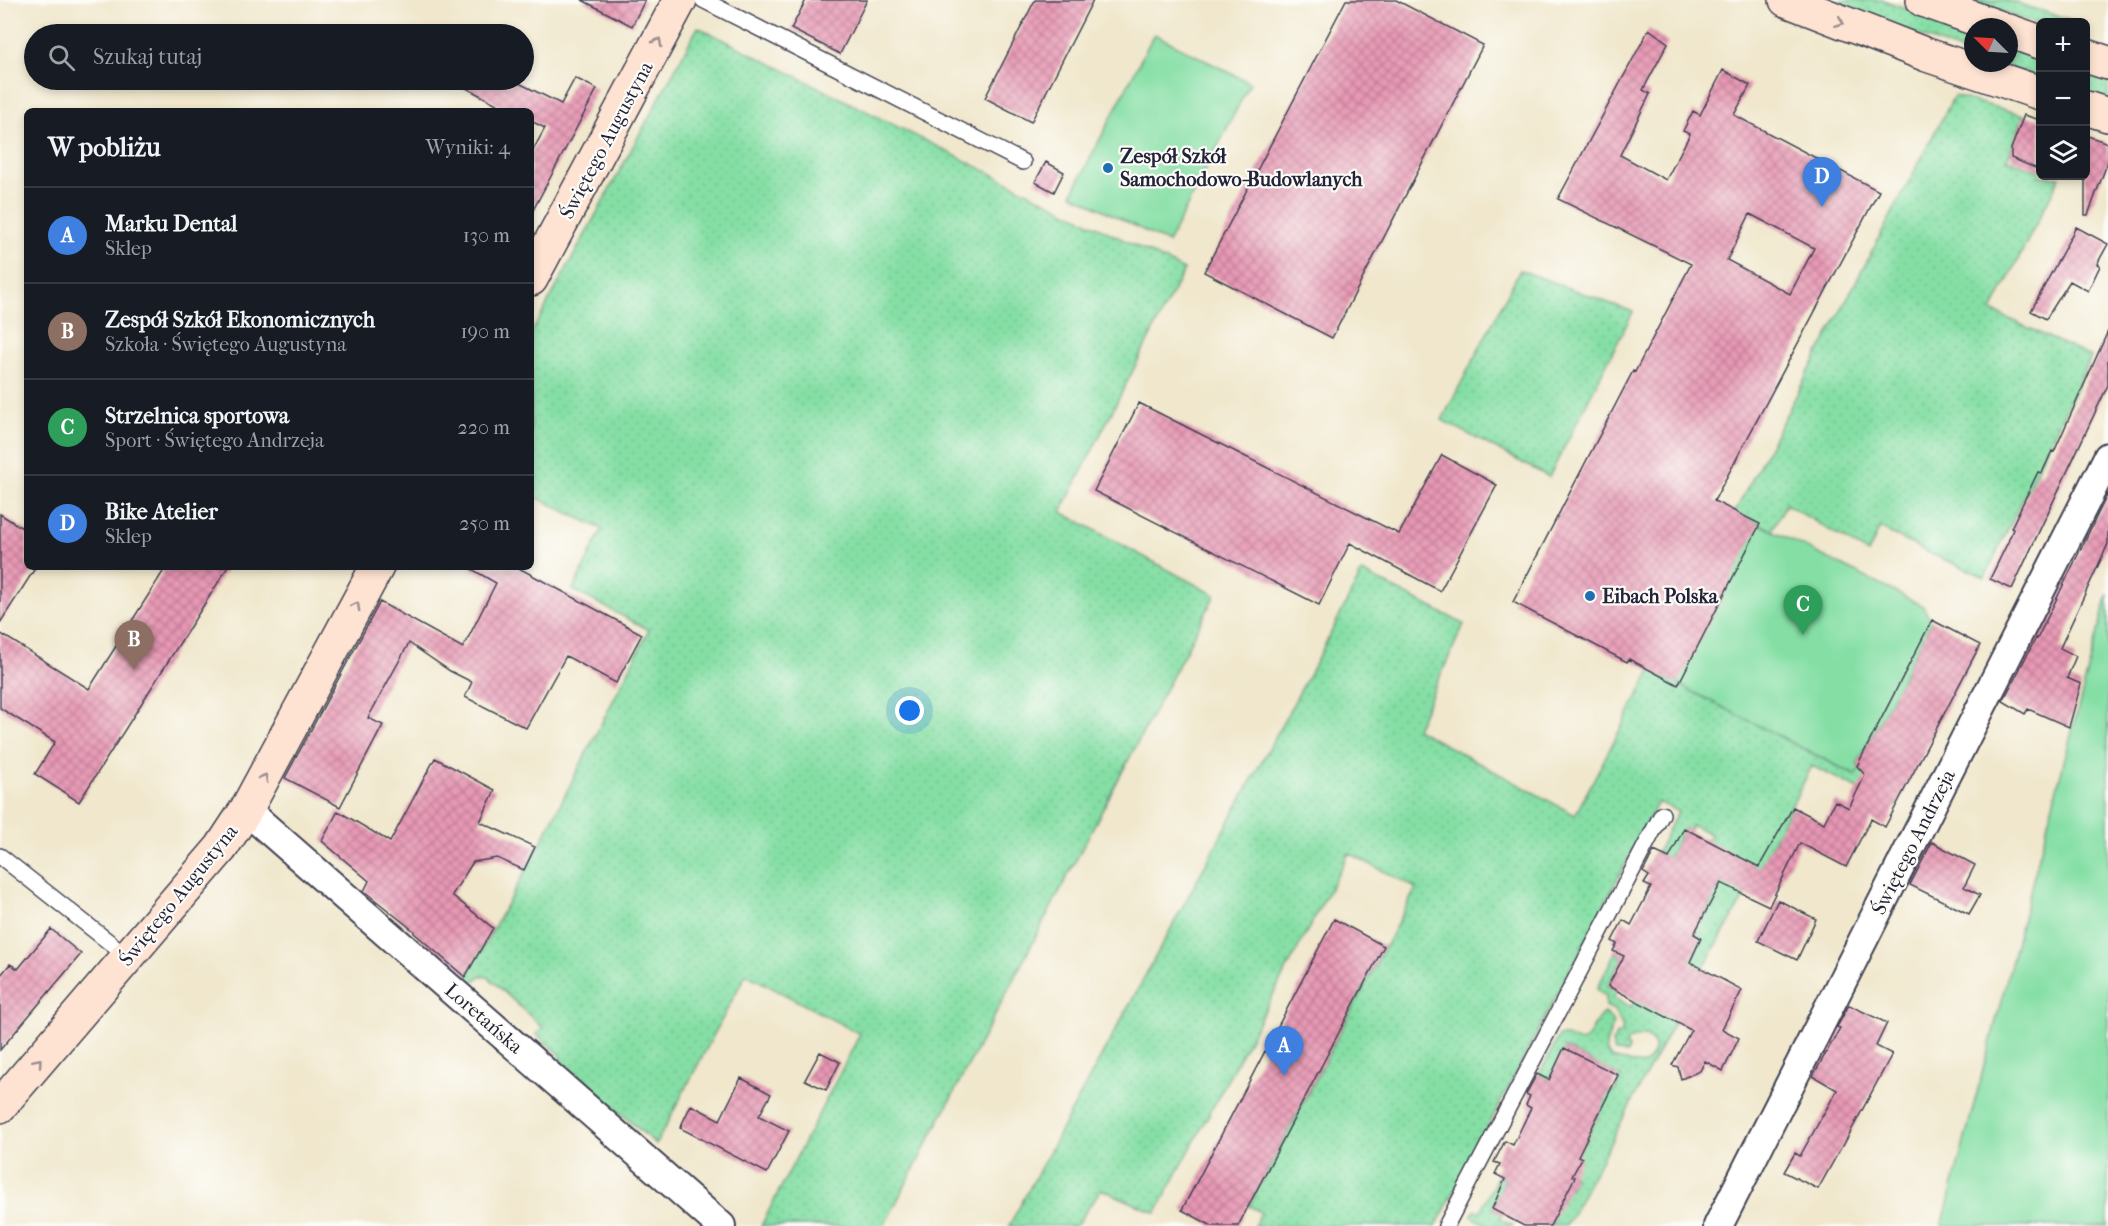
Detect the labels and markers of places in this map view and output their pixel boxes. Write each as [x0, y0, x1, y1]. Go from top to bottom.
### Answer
place label: Zespół Szkół Samochodowo-Budowlanych [1120, 145, 1363, 191]
pin: D [1802, 158, 1842, 207]
marker: Zespół Szkół Samochodowo-Budowlanych [1101, 161, 1115, 175]
place label: Eibach Polska [1602, 585, 1719, 608]
pin: C [1784, 586, 1822, 635]
marker: Eibach Polska [1583, 589, 1597, 603]
pin: B [114, 620, 154, 670]
pin: A [1264, 1026, 1304, 1076]

